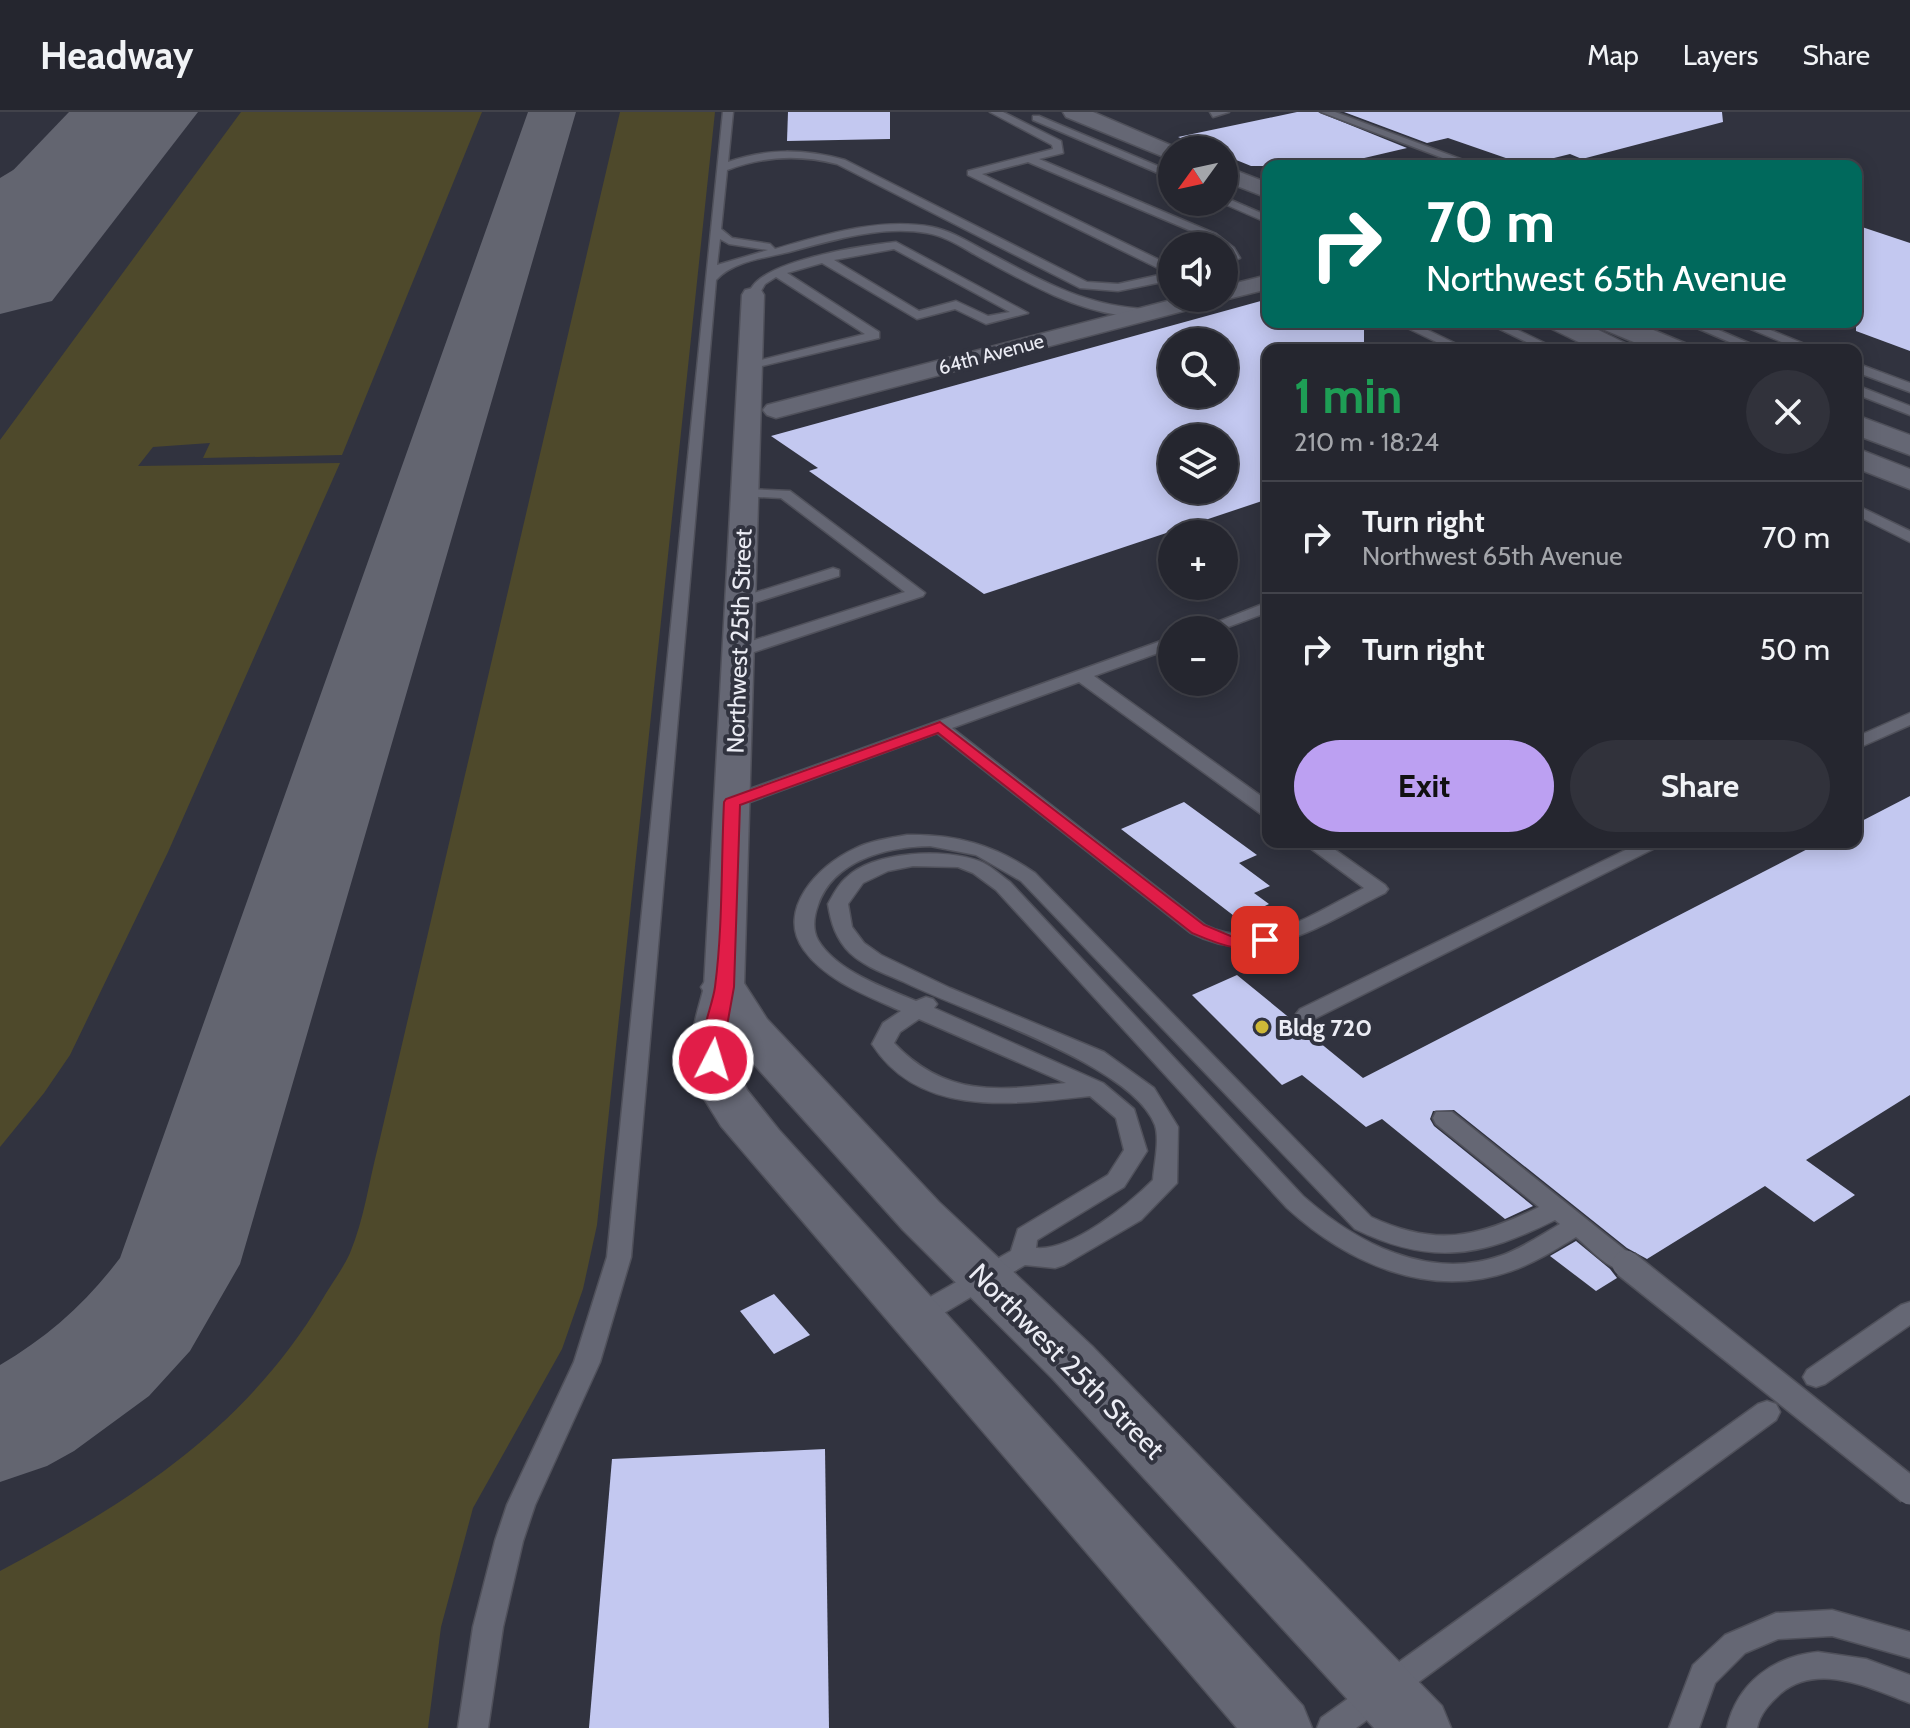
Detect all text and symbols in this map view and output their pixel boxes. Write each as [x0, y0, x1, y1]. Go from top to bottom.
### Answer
text: Headway [40, 32, 193, 79]
text: Map [1587, 38, 1639, 72]
text: Layers [1683, 38, 1758, 72]
text: Share [1802, 38, 1870, 72]
north arrow [1158, 136, 1238, 216]
map controls [1158, 136, 1238, 696]
text: 70 m [1426, 188, 1555, 256]
icon: right [1294, 192, 1398, 296]
button: sound [1158, 232, 1238, 312]
text: Northwest 65th Avenue [1426, 256, 1787, 300]
street label: 64th Avenue [936, 328, 1046, 380]
button: search [1158, 328, 1238, 408]
text: 1 min [1294, 367, 1402, 425]
button: close [1746, 370, 1830, 454]
button: layers [1158, 424, 1238, 504]
text: 210 m · 18:24 [1294, 426, 1439, 458]
text: Turn right [1362, 503, 1485, 540]
icon: right [1294, 515, 1338, 559]
text: 70 m [1761, 519, 1830, 556]
button: + [1158, 520, 1238, 600]
street label: Northwest 25th Street [721, 528, 757, 754]
text: Northwest 65th Avenue [1362, 540, 1623, 572]
button: − [1158, 616, 1238, 696]
icon: right [1294, 627, 1338, 671]
text: Turn right [1362, 631, 1485, 668]
text: 50 m [1760, 631, 1830, 668]
button: Exit [1294, 740, 1554, 832]
button: Share [1570, 740, 1830, 832]
pin [1231, 906, 1299, 974]
icon: arrive [1243, 918, 1287, 962]
place label: Bldg 720 [1278, 1013, 1372, 1042]
position arrow [671, 1018, 755, 1102]
marker: Bldg 720 [1253, 1018, 1271, 1036]
street label: Northwest 25th Street [962, 1256, 1172, 1466]

